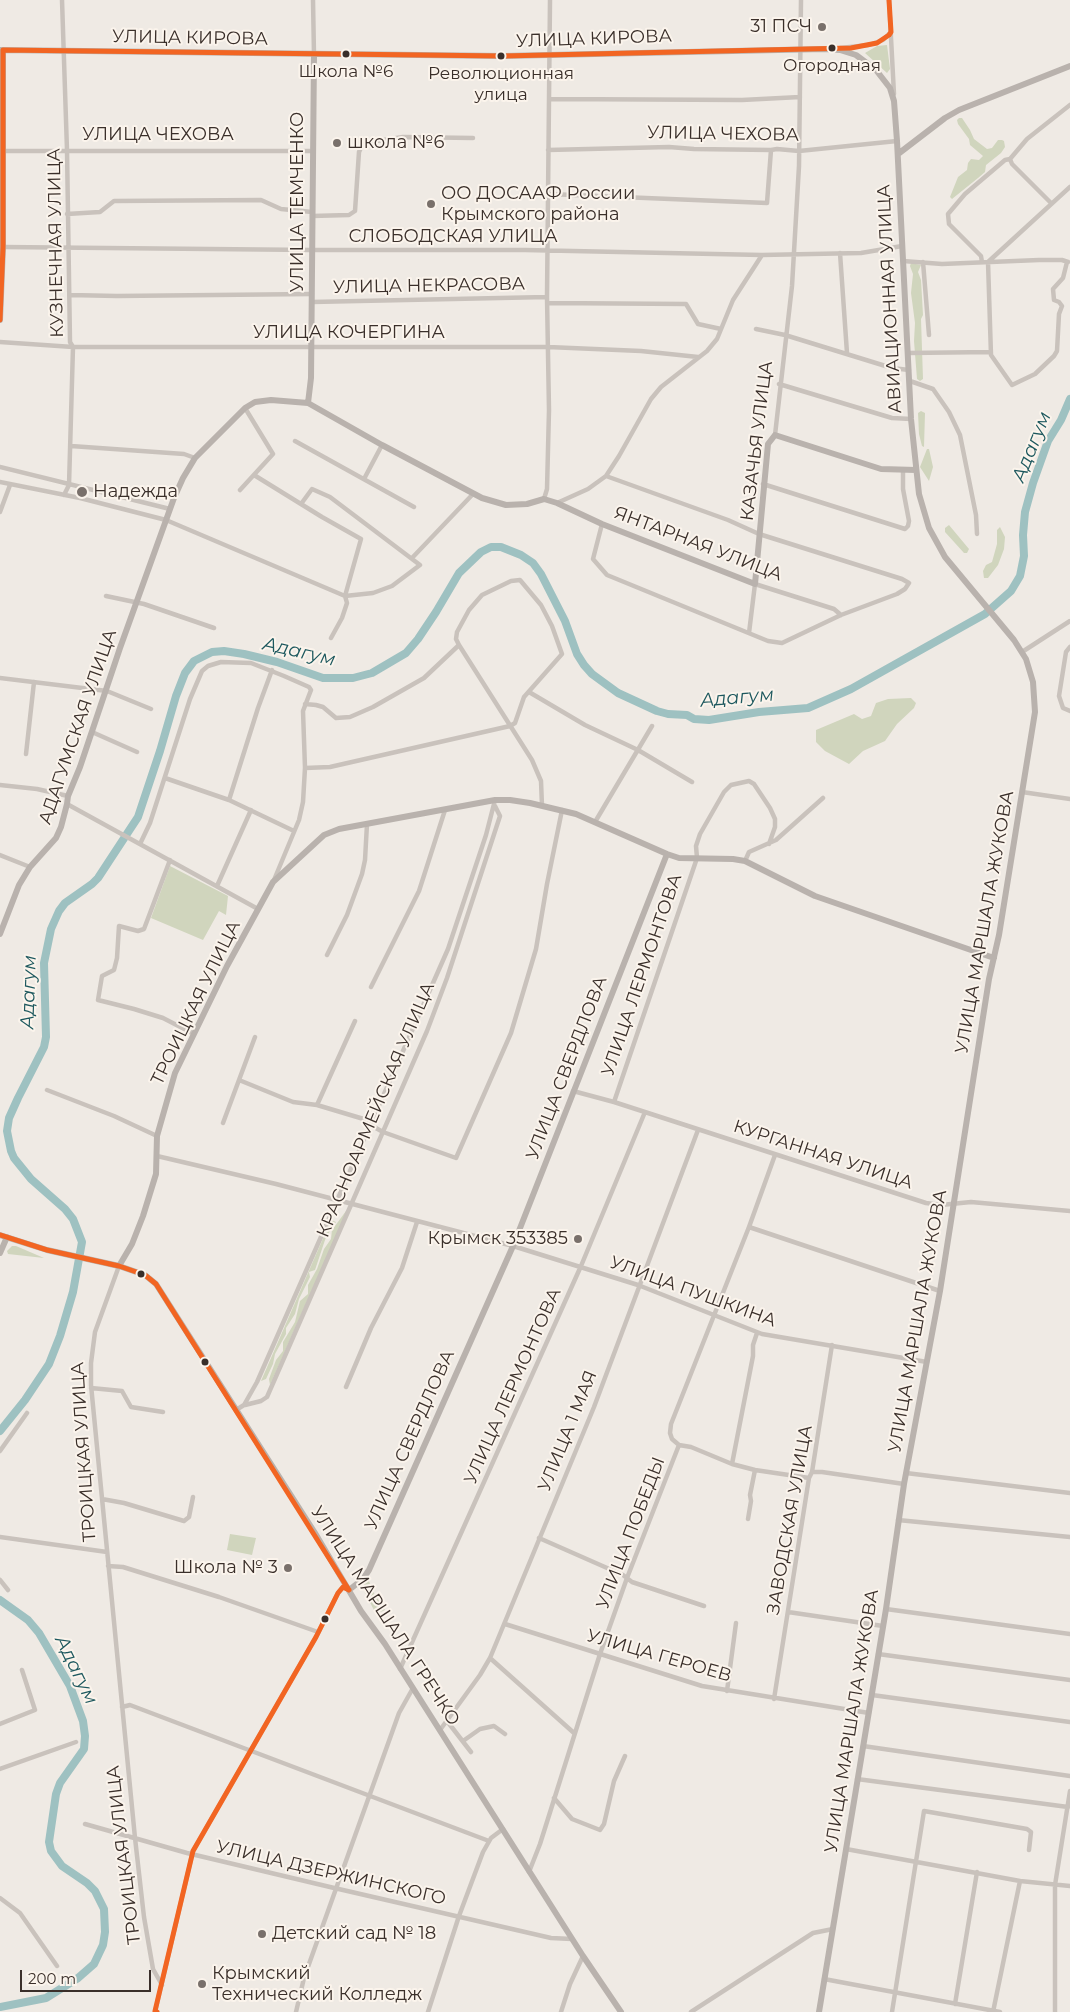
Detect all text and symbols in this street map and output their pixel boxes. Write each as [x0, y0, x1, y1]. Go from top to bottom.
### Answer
place label: 31 ПСЧ [750, 16, 812, 38]
marker: 31 ПСЧ [816, 21, 828, 33]
street label: УЛИЦА КИРОВА [516, 25, 672, 53]
street label: УЛИЦА КИРОВА [112, 26, 268, 50]
marker: Огородная [827, 43, 837, 53]
marker: Школа №6 [341, 49, 351, 59]
marker: Революционная улица [496, 51, 506, 61]
place label: Огородная [783, 56, 881, 76]
place label: Школа №6 [299, 62, 393, 82]
place label: Революционная улица [428, 64, 574, 104]
street label: УЛИЦА ТЕМЧЕНКО [287, 112, 309, 292]
street label: УЛИЦА ЧЕХОВА [647, 122, 799, 146]
street label: УЛИЦА ЧЕХОВА [82, 124, 234, 146]
place label: школа №6 [347, 132, 445, 154]
marker: школа №6 [331, 137, 343, 149]
street label: КУЗНЕЧНАЯ УЛИЦА [44, 148, 68, 338]
place label: ОО ДОСААФ России Крымского района [441, 183, 635, 225]
street label: АВИАЦИОННАЯ УЛИЦА [873, 184, 907, 414]
marker: ОО ДОСААФ России Крымского района [425, 198, 437, 210]
street label: СЛОБОДСКАЯ УЛИЦА [348, 226, 558, 248]
street label: УЛИЦА НЕКРАСОВА [333, 274, 525, 298]
street label: УЛИЦА КОЧЕРГИНА [253, 322, 445, 344]
street label: КАЗАЧЬЯ УЛИЦА [736, 360, 778, 522]
water label: Адагум [1008, 408, 1056, 486]
place label: Надежда [93, 481, 178, 503]
marker: Надежда [75, 485, 89, 499]
street label: ЯНТАРНАЯ УЛИЦА [611, 502, 785, 586]
street label: АДАГУМСКАЯ УЛИЦА [34, 627, 122, 827]
water label: Адагум [260, 633, 338, 671]
water label: Адагум [699, 683, 775, 713]
street label: УЛИЦА МАРШАЛА ЖУКОВА [951, 789, 1019, 1055]
street label: УЛИЦА ЛЕРМОНТОВА [597, 871, 687, 1079]
street label: ТРОИЦКАЯ УЛИЦА [147, 917, 245, 1089]
water label: Адагум [16, 955, 42, 1029]
street label: УЛИЦА СВЕРДЛОВА [522, 973, 612, 1163]
street label: КРАСНОАРМЕЙСКАЯ УЛИЦА [312, 979, 440, 1241]
street label: КУРГАННАЯ УЛИЦА [731, 1116, 915, 1194]
street label: УЛИЦА МАРШАЛА ЖУКОВА [884, 1188, 952, 1454]
place label: Крымск 353385 [428, 1228, 568, 1250]
marker: Крымск 353385 [572, 1233, 584, 1245]
street label: УЛИЦА ПУШКИНА [607, 1252, 779, 1332]
unlabelled marker [136, 1269, 146, 1279]
street label: УЛИЦА ЛЕРМОНТОВА [460, 1285, 566, 1487]
street label: УЛИЦА СВЕРДЛОВА [361, 1347, 459, 1533]
unlabelled marker [200, 1357, 210, 1367]
street label: ТРОИЦКАЯ УЛИЦА [67, 1361, 101, 1543]
street label: УЛИЦА 1 МАЯ [534, 1367, 602, 1495]
street label: ЗАВОДСКАЯ УЛИЦА [763, 1424, 817, 1616]
street label: УЛИЦА ПОБЕДЫ [592, 1454, 670, 1612]
street label: УЛИЦА МАРШАЛА ГРЕЧКО [306, 1502, 464, 1730]
place label: Школа № 3 [174, 1557, 278, 1579]
marker: Школа № 3 [282, 1562, 294, 1574]
street label: УЛИЦА МАРШАЛА ЖУКОВА [820, 1588, 884, 1854]
unlabelled marker [320, 1614, 330, 1624]
street label: УЛИЦА ГЕРОЕВ [584, 1625, 734, 1687]
water label: Адагум [50, 1632, 102, 1708]
street label: ТРОИЦКАЯ УЛИЦА [102, 1764, 146, 1946]
street label: УЛИЦА ДЗЕРЖИНСКОГО [214, 1836, 448, 1910]
place label: Детский сад № 18 [272, 1923, 436, 1945]
marker: Детский сад № 18 [256, 1928, 268, 1940]
scale bar [22, 1960, 154, 1992]
place label: Крымский Технический Колледж [212, 1963, 422, 2006]
text: 200 m [28, 1969, 76, 1988]
marker: Крымский Технический Колледж [196, 1978, 208, 1990]

